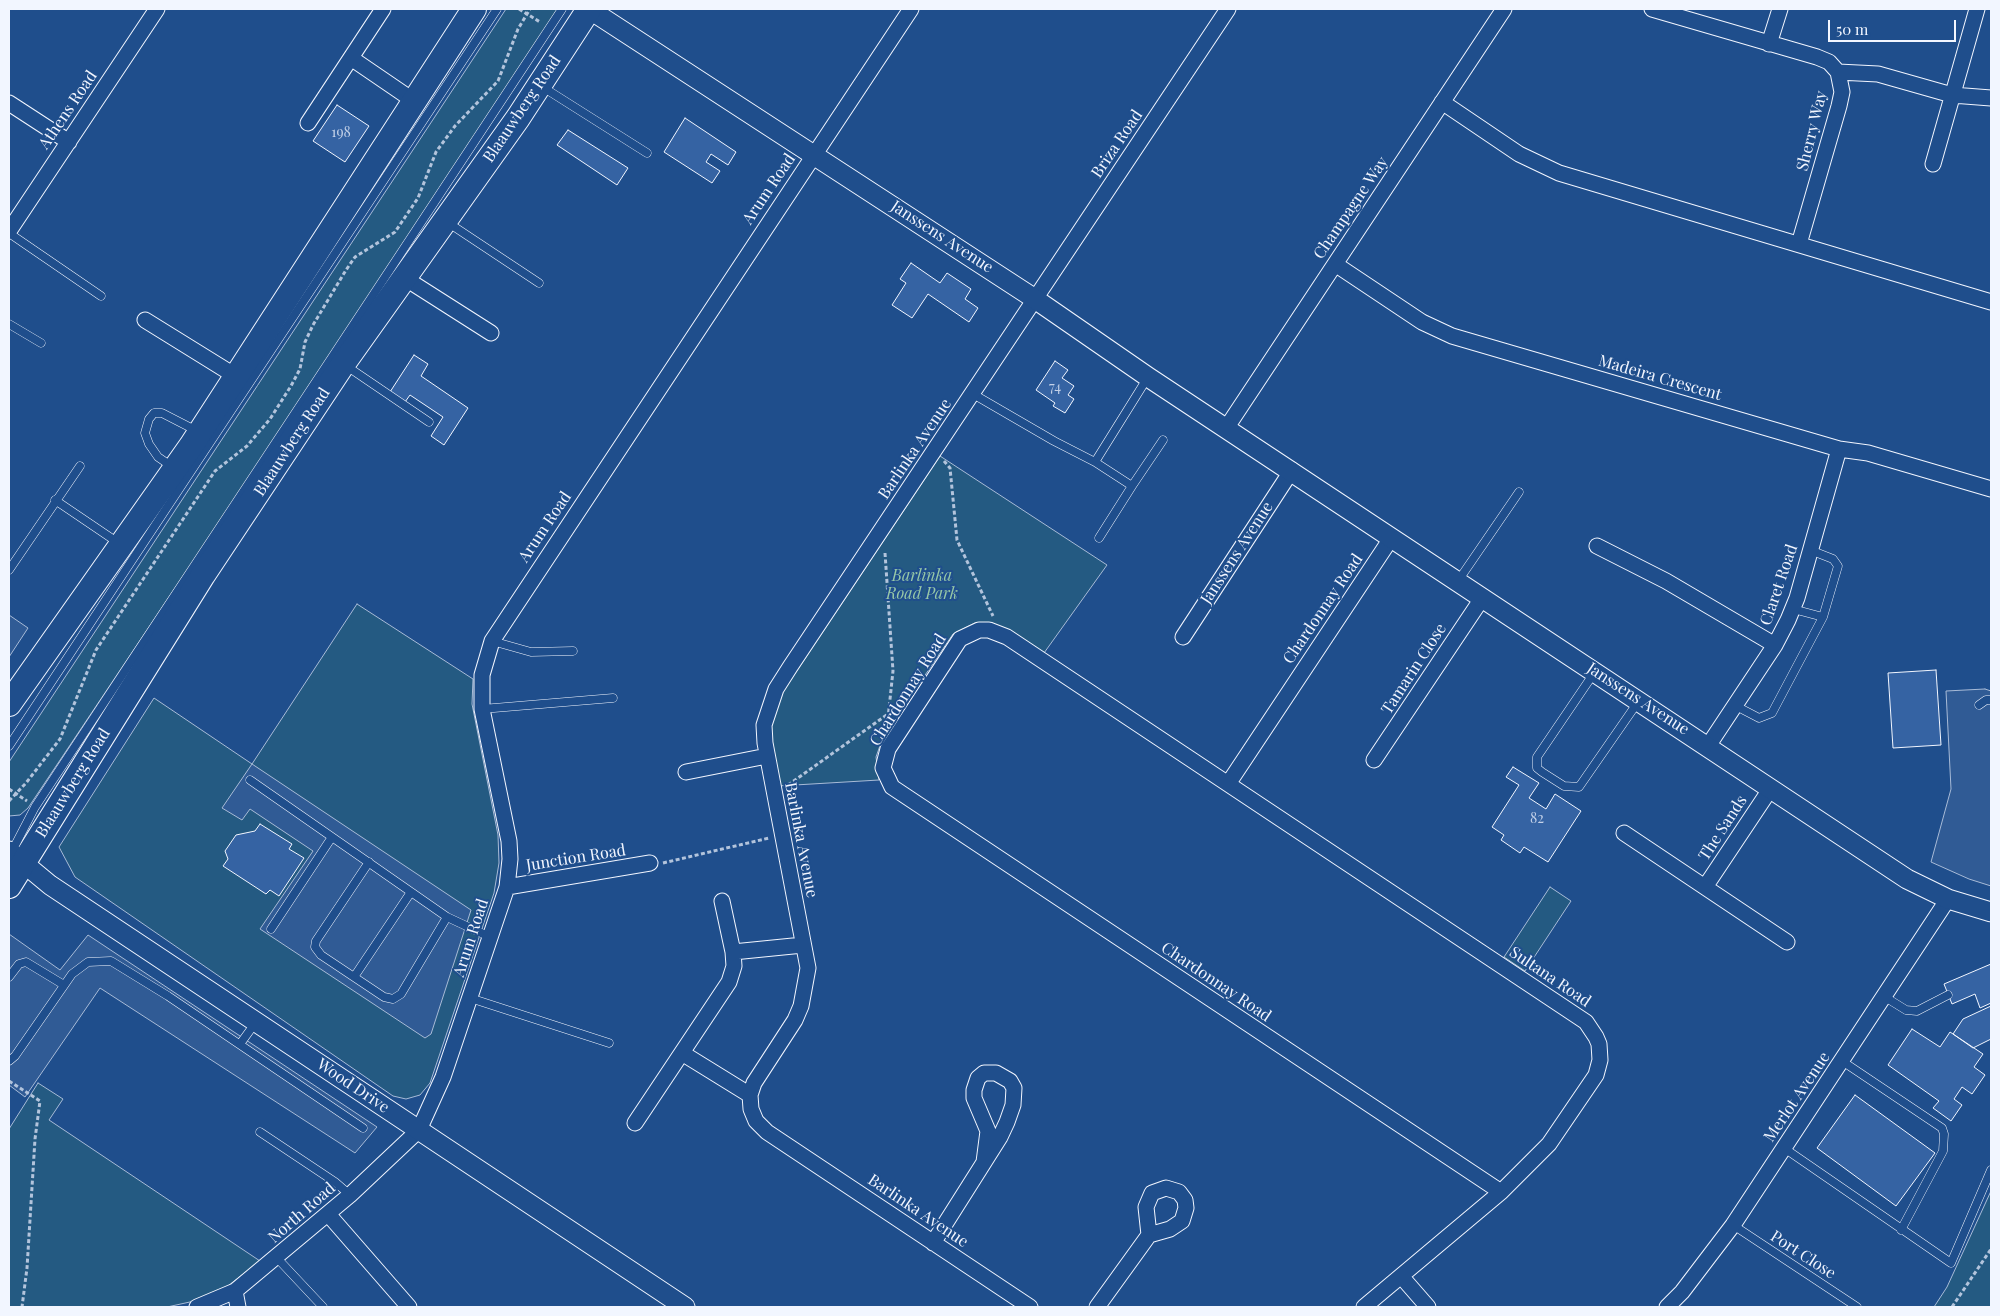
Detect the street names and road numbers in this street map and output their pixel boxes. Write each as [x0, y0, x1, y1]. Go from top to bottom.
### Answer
street label: Blaauwberg Road [479, 52, 565, 166]
street label: Athens Road [35, 67, 101, 153]
street label: Sherry Way [1793, 89, 1831, 173]
street label: Briza Road [1087, 106, 1147, 182]
street label: Arum Road [738, 150, 800, 228]
street label: Champagne Way [1310, 153, 1392, 263]
street label: Janssens Avenue [887, 197, 997, 277]
street label: Madeira Crescent [1596, 351, 1724, 405]
street label: Blaauwberg Road [250, 384, 334, 500]
street label: Barlinka Avenue [874, 395, 956, 503]
street label: Arum Road [514, 488, 576, 566]
street label: Janssens Avenue [1197, 498, 1277, 608]
street label: Claret Road [1756, 542, 1802, 628]
street label: Chardonnay Road [1279, 550, 1367, 668]
street label: Tamarin Close [1377, 620, 1451, 718]
street label: Chardonnay Road [866, 630, 950, 750]
street label: Janssens Avenue [1583, 659, 1693, 739]
street label: Blaauwberg Road [32, 725, 114, 841]
street label: Barlinka Avenue [780, 781, 822, 899]
street label: The Sands [1695, 792, 1751, 864]
street label: Junction Road [525, 841, 627, 875]
street label: Arum Road [449, 896, 493, 980]
street label: Chardonnay Road [1157, 938, 1275, 1026]
street label: Sultana Road [1506, 943, 1594, 1011]
street label: Merlot Avenue [1760, 1048, 1834, 1146]
street label: Wood Drive [313, 1055, 393, 1117]
street label: Barlinka Avenue [864, 1170, 972, 1252]
street label: North Road [265, 1179, 339, 1247]
street label: Port Close [1767, 1227, 1839, 1283]

